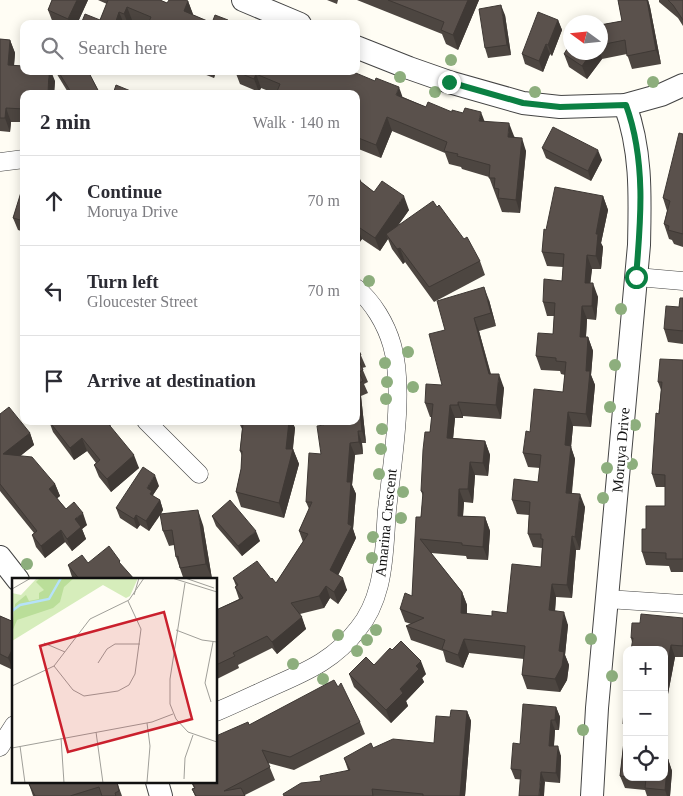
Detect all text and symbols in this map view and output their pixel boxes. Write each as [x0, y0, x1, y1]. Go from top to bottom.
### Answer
north arrow [563, 15, 608, 60]
search box [20, 20, 360, 75]
icon: search [38, 34, 66, 62]
text: Search here [78, 37, 167, 58]
route end [438, 71, 461, 94]
text: 2 min [40, 110, 91, 134]
text: Walk · 140 m [253, 114, 340, 131]
text: Continue [87, 181, 162, 202]
icon: ahead [40, 187, 68, 215]
text: 70 m [308, 192, 340, 209]
text: Moruya Drive [87, 203, 178, 220]
route start [625, 266, 648, 289]
text: Turn left [87, 271, 159, 292]
icon: left [40, 277, 68, 305]
text: 70 m [308, 282, 340, 299]
text: Gloucester Street [87, 293, 198, 310]
icon: arrive [40, 367, 68, 395]
text: Arrive at destination [87, 370, 256, 391]
street label: Moruya Drive [609, 406, 633, 493]
street label: Amarina Crescent [372, 467, 400, 578]
inset map [12, 578, 218, 784]
map controls [623, 646, 668, 781]
button: + [623, 646, 668, 691]
button: − [623, 691, 668, 736]
button: locate [623, 736, 668, 781]

